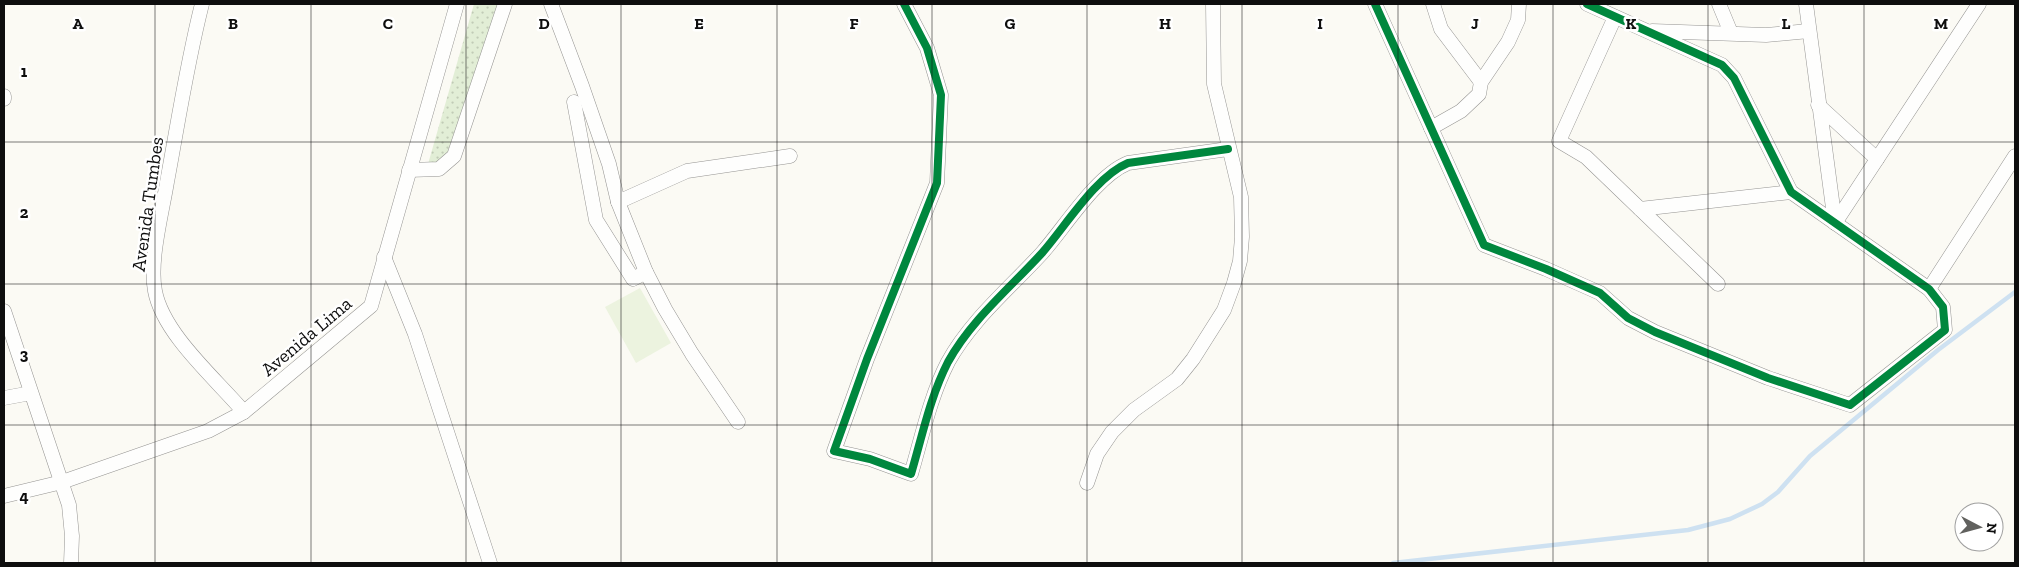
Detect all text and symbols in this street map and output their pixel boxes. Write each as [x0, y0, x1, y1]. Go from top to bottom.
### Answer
text: A [73, 14, 84, 33]
text: B [228, 14, 238, 33]
text: C [383, 14, 393, 33]
text: D [538, 14, 550, 33]
text: E [694, 14, 704, 33]
text: F [849, 14, 859, 33]
text: G [1005, 14, 1016, 33]
text: H [1159, 14, 1171, 33]
text: I [1317, 14, 1323, 33]
text: J [1471, 14, 1479, 33]
text: K [1626, 14, 1637, 33]
text: L [1782, 14, 1791, 33]
text: M [1934, 14, 1948, 33]
text: 1 [21, 62, 28, 81]
street label: Avenida Tumbes [127, 135, 168, 273]
text: 2 [20, 203, 29, 222]
street label: Avenida Lima [256, 292, 356, 381]
text: 3 [20, 345, 29, 364]
text: 4 [19, 487, 29, 506]
north arrow [1954, 502, 2004, 552]
text: N [1982, 522, 2000, 535]

